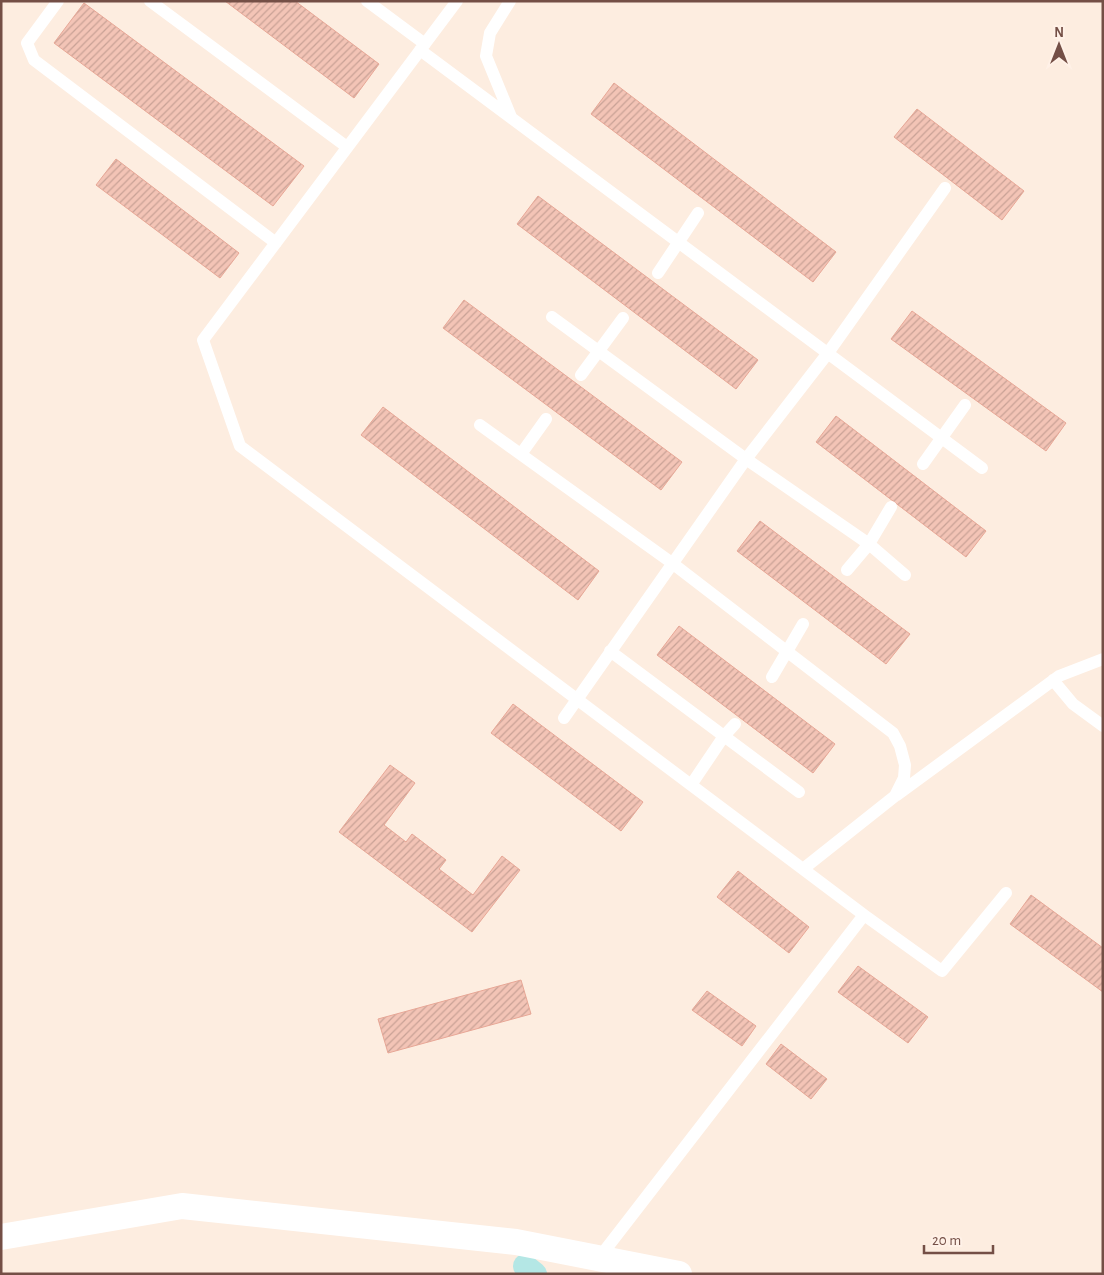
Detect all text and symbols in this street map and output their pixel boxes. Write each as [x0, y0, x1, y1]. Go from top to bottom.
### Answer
north arrow [1034, 20, 1084, 70]
text: N [1054, 26, 1064, 40]
scale bar [924, 1222, 993, 1254]
text: 20 m [932, 1233, 961, 1248]

